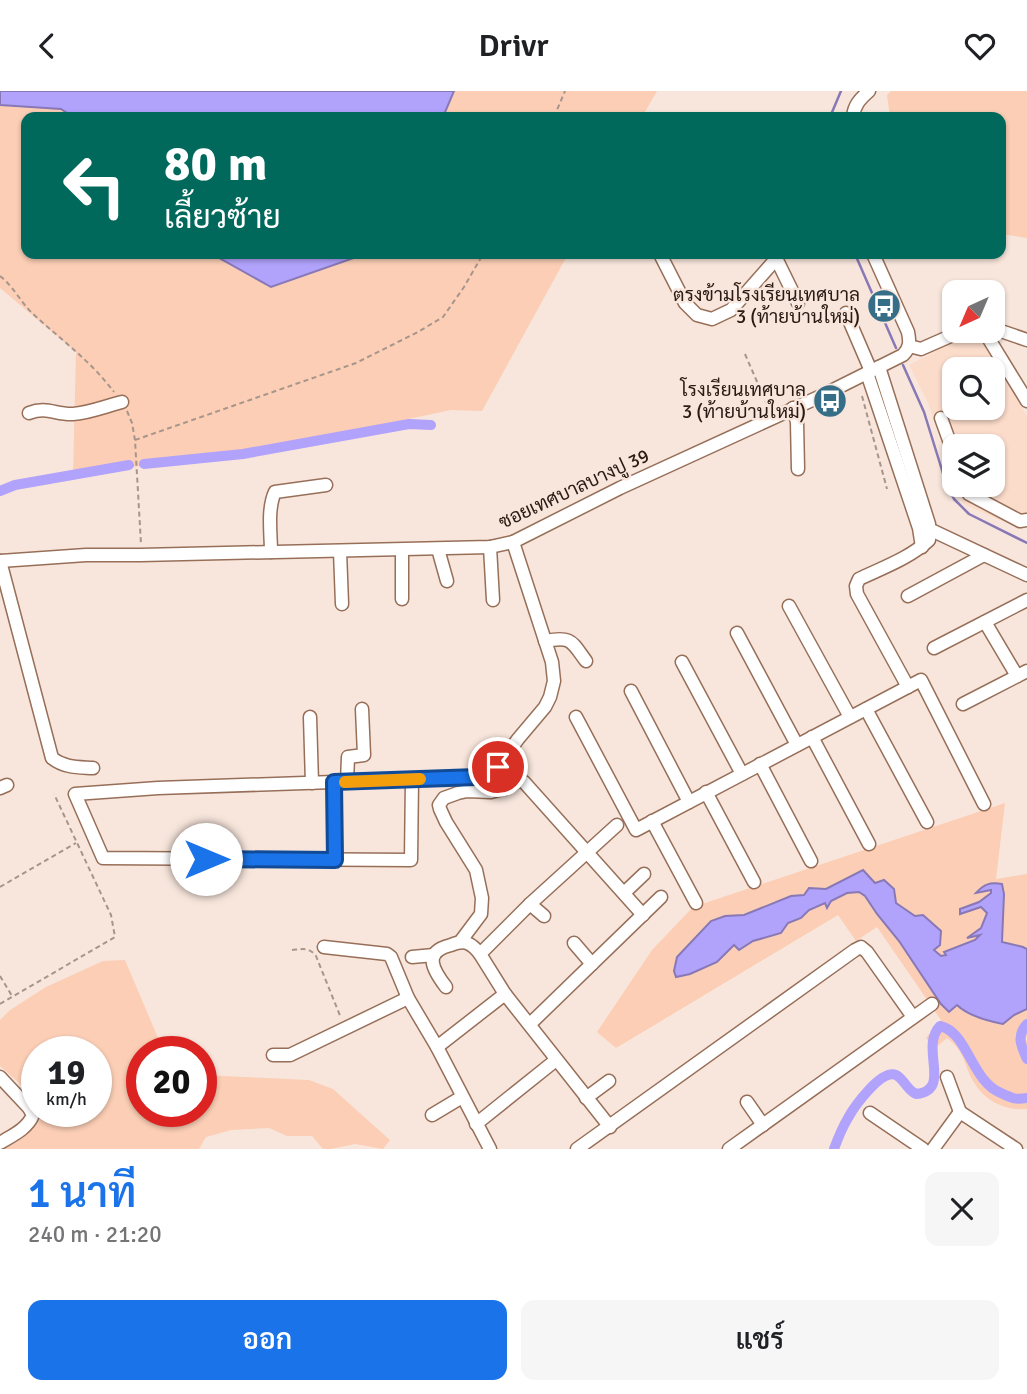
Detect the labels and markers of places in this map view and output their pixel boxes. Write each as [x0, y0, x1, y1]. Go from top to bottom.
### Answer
place label: ตรงข้ามโรงเรียนเทศบาล 3 (ท้ายบ้านใหม่) [673, 282, 860, 329]
bus stop icon: ตรงข้ามโรงเรียนเทศบาล 3 (ท้ายบ้านใหม่) [865, 287, 903, 325]
place label: โรงเรียนเทศบาล 3 (ท้ายบ้านใหม่) [680, 377, 806, 424]
bus stop icon: โรงเรียนเทศบาล 3 (ท้ายบ้านใหม่) [811, 382, 849, 420]
pin [468, 737, 528, 797]

